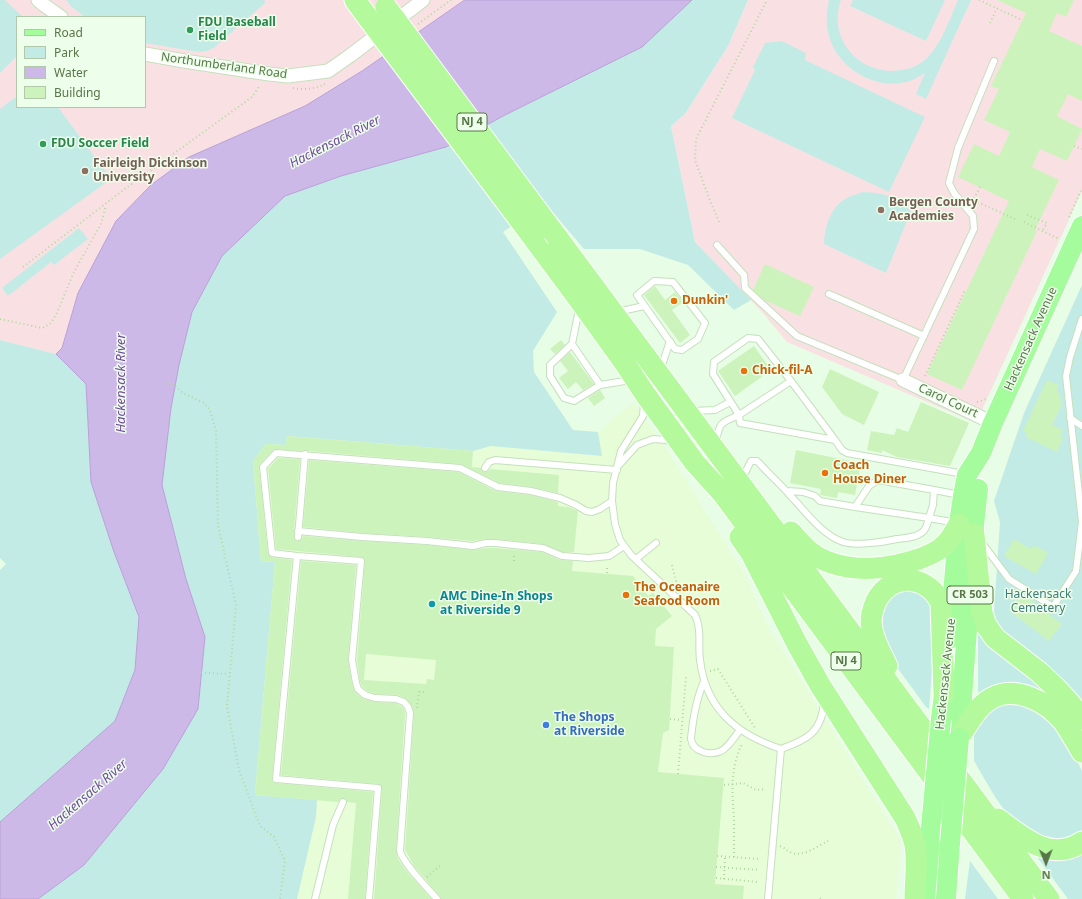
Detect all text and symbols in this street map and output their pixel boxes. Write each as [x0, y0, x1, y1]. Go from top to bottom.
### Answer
legend [16, 16, 146, 108]
place label: FDU Baseball Field [198, 16, 276, 44]
text: Road [54, 24, 83, 41]
marker: FDU Baseball Field [185, 25, 195, 35]
text: Park [54, 44, 79, 61]
street label: Northumberland Road [160, 50, 288, 82]
text: Water [54, 64, 88, 81]
text: Building [54, 84, 101, 101]
water label: Hackensack River [287, 112, 383, 172]
road number: NJ 4 [457, 113, 487, 131]
place label: FDU Soccer Field [51, 137, 149, 151]
marker: FDU Soccer Field [38, 139, 48, 149]
place label: Fairleigh Dickinson University [93, 157, 207, 185]
marker: Fairleigh Dickinson University [80, 166, 90, 176]
place label: Bergen County Academies [889, 196, 978, 224]
marker: Bergen County Academies [876, 205, 886, 215]
street label: Hackensack Avenue [1002, 285, 1060, 393]
place label: Dunkin' [682, 294, 728, 308]
marker: Dunkin' [669, 296, 679, 306]
water label: Hackensack River [113, 333, 129, 433]
place label: Chick-fil-A [752, 364, 813, 378]
marker: Chick-fil-A [739, 366, 749, 376]
street label: Carol Court [916, 381, 980, 421]
place label: Coach House Diner [833, 459, 906, 487]
marker: Coach House Diner [820, 468, 830, 478]
place label: The Oceanaire Seafood Room [634, 581, 720, 609]
road number: CR 503 [947, 586, 993, 604]
park label: Hackensack Cemetery [1005, 588, 1071, 616]
place label: AMC Dine-In Shops at Riverside 9 [440, 590, 553, 618]
marker: The Oceanaire Seafood Room [621, 590, 631, 600]
marker: AMC Dine-In Shops at Riverside 9 [427, 599, 437, 609]
street label: Hackensack Avenue [933, 618, 959, 730]
road number: NJ 4 [831, 652, 861, 670]
place label: The Shops at Riverside [554, 711, 625, 739]
marker: The Shops at Riverside [541, 720, 551, 730]
water label: Hackensack River [45, 756, 131, 834]
north arrow [1026, 843, 1066, 883]
text: N [1042, 868, 1051, 883]

